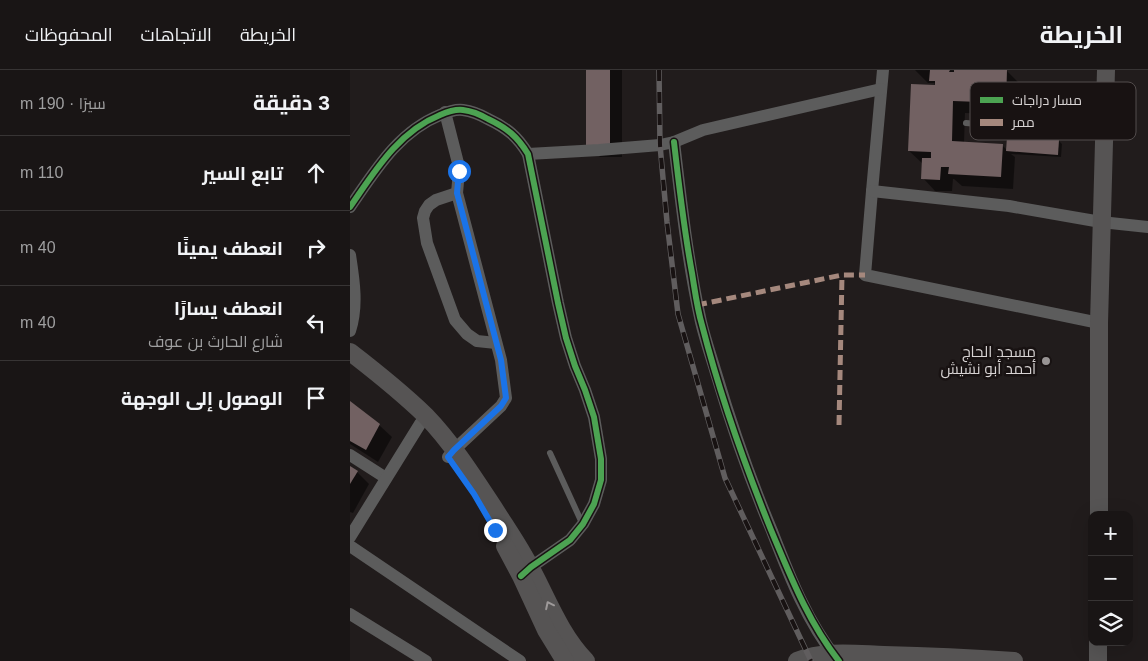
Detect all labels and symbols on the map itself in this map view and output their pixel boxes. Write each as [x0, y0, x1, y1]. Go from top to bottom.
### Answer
legend [970, 82, 1136, 140]
text: مسار دراجات [1012, 92, 1082, 108]
text: ممر [1011, 114, 1035, 130]
route start [448, 160, 471, 183]
place label: مسجد الحاج أحمد أبو نشيش [940, 343, 1036, 379]
marker: مسجد الحاج أحمد أبو نشيش [1040, 355, 1052, 367]
route end [484, 519, 507, 542]
one-way arrow [544, 601, 555, 610]

